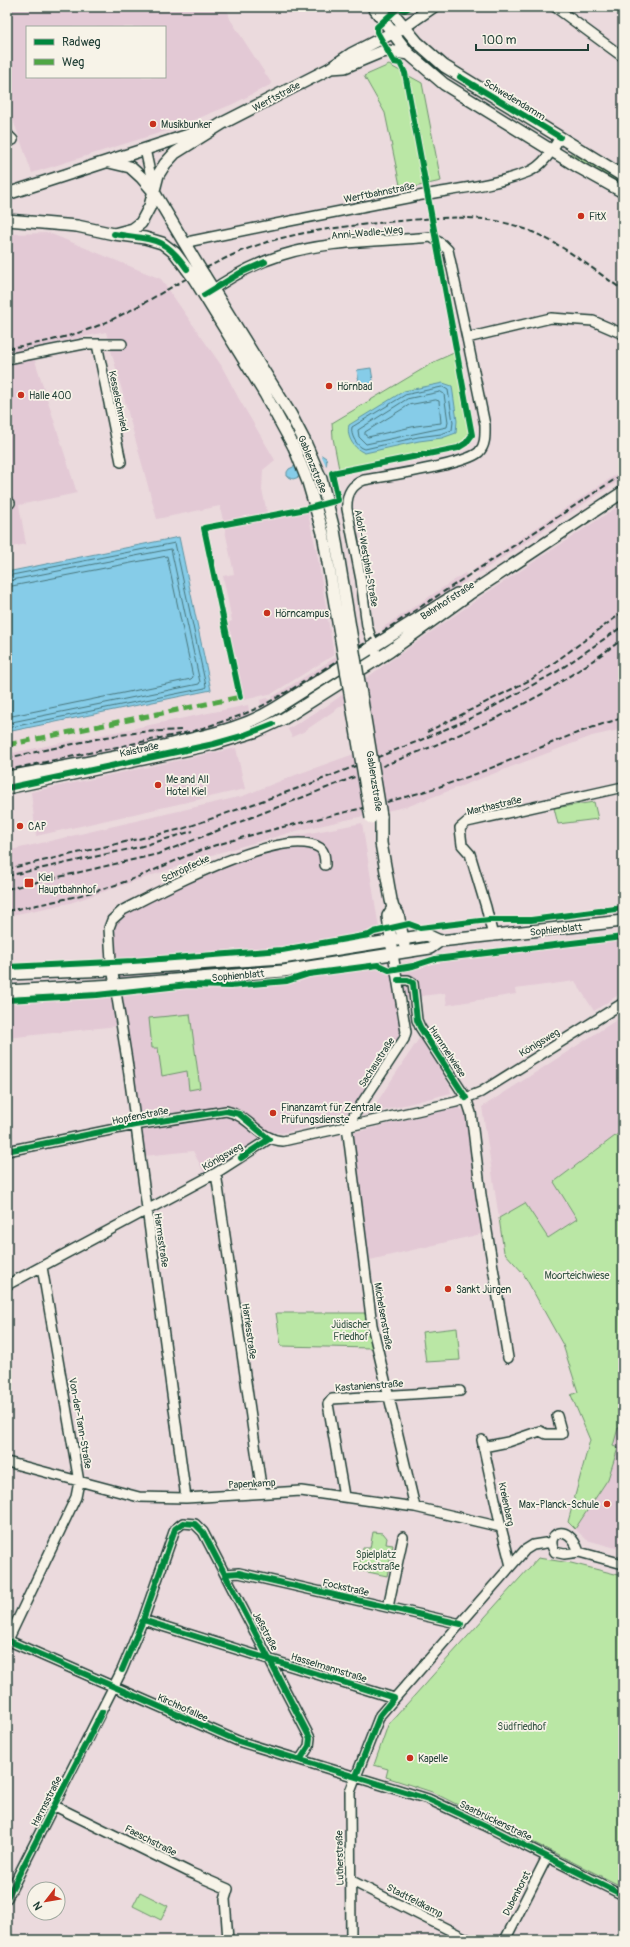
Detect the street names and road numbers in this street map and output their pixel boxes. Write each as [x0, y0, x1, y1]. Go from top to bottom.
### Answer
street label: Schwedendamm [481, 77, 548, 123]
street label: Werftstraße [251, 79, 302, 114]
street label: Werftbahnstraße [343, 180, 416, 206]
street label: Anni-Wadle-Weg [331, 224, 403, 242]
street label: Kesselschmied [106, 370, 130, 433]
street label: Gablenzstraße [295, 434, 329, 495]
street label: Adolf-Westphal-Straße [352, 509, 380, 608]
street label: Bahnhofstraße [418, 579, 477, 623]
street label: Kaistraße [119, 740, 160, 760]
street label: Gablenzstraße [363, 750, 385, 812]
street label: Marthastraße [466, 794, 523, 818]
street label: Schröpfecke [159, 852, 212, 885]
street label: Sophienblatt [529, 921, 584, 939]
street label: Sophienblatt [211, 968, 266, 984]
street label: Hummelwiese [426, 1024, 468, 1080]
street label: Königsweg [517, 1026, 562, 1060]
street label: Sachaustraße [356, 1035, 397, 1090]
street label: Hopfenstraße [111, 1105, 170, 1127]
street label: Königsweg [200, 1140, 245, 1173]
street label: Harmsstraße [151, 1212, 171, 1268]
street label: Michelsenstraße [371, 1282, 395, 1351]
street label: Harriesstraße [239, 1302, 259, 1360]
street label: Von-der-Tann-Straße [66, 1377, 94, 1470]
street label: Kastanienstraße [335, 1378, 404, 1394]
street label: Papenkamp [228, 1477, 276, 1491]
street label: Kreienbarg [496, 1481, 517, 1527]
street label: Fockstraße [321, 1577, 370, 1599]
street label: Jeßstraße [250, 1610, 280, 1653]
street label: Hasselmannstraße [289, 1651, 368, 1685]
street label: Kirchhofallee [155, 1691, 210, 1724]
street label: Harmsstraße [29, 1774, 65, 1829]
street label: Saarbrückenstraße [457, 1798, 534, 1844]
street label: Faeschstraße [123, 1823, 178, 1859]
street label: Lutherstraße [334, 1830, 346, 1886]
street label: Dubenhorst [501, 1868, 534, 1918]
street label: Stadtfeldkamp [384, 1882, 445, 1920]

